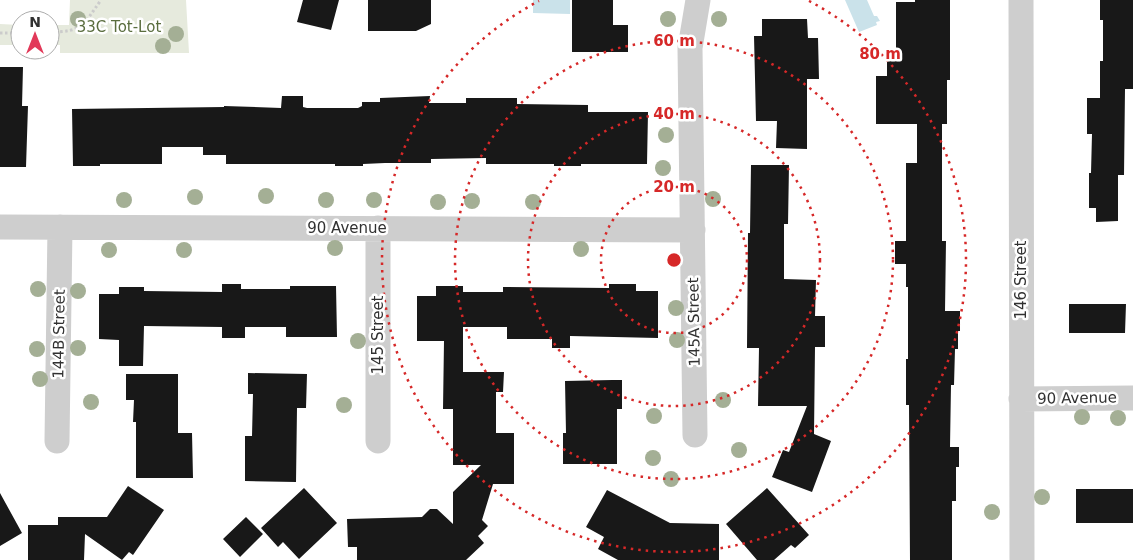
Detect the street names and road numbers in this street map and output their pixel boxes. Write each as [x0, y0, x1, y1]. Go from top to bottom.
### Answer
street label: 90 Avenue [307, 219, 387, 237]
street label: 146 Street [1012, 240, 1030, 319]
street label: 145A Street [684, 277, 704, 367]
street label: 144B Street [49, 289, 69, 379]
street label: 145 Street [369, 295, 387, 374]
street label: 90 Avenue [1037, 388, 1117, 408]

